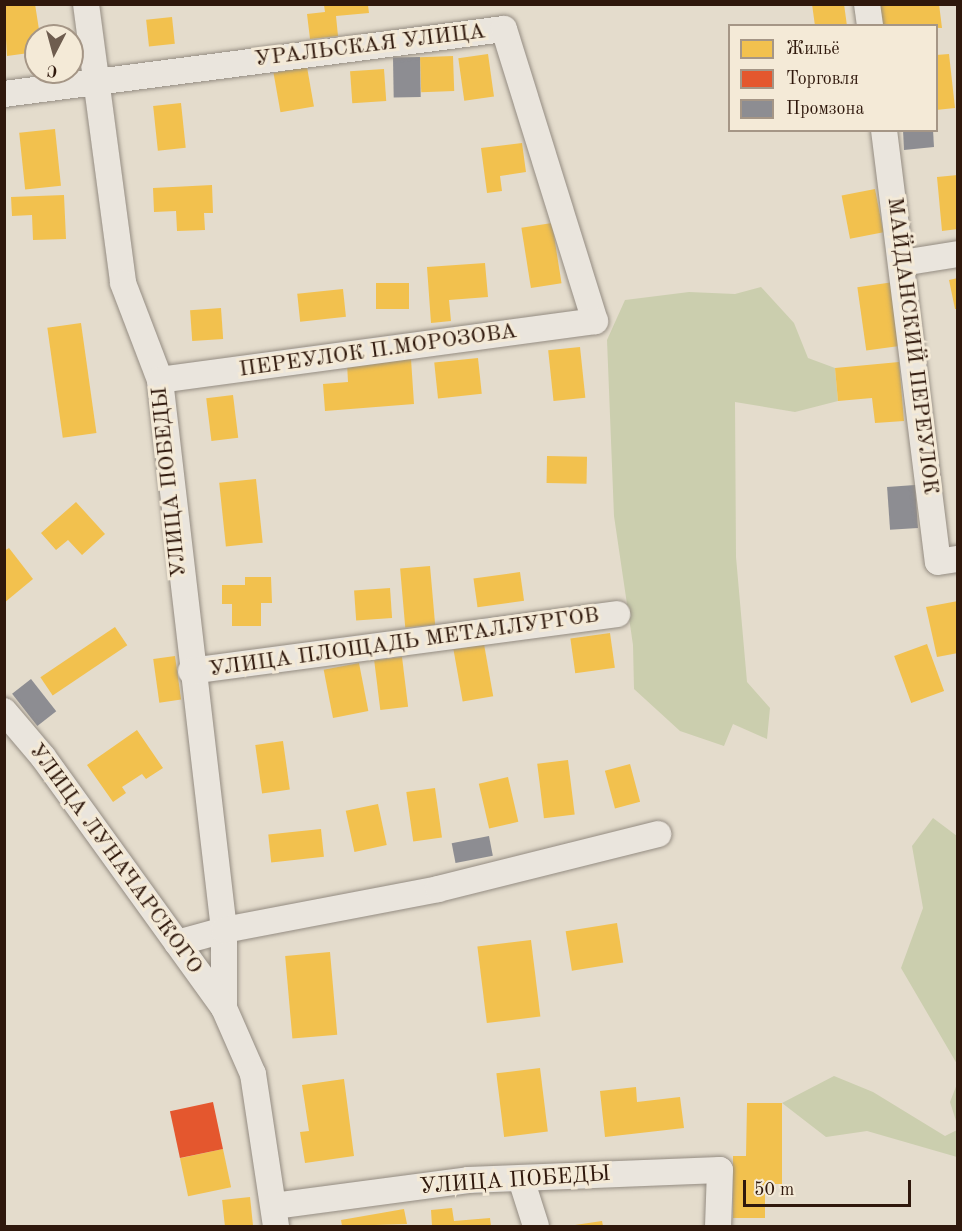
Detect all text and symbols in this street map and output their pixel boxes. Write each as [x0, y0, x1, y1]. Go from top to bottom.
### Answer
street label: УРАЛЬСКАЯ УЛИЦА [253, 19, 487, 73]
north arrow [24, 24, 84, 84]
legend [728, 24, 938, 132]
text: Жильё [786, 40, 840, 58]
text: С [46, 61, 58, 78]
text: Торговля [786, 70, 859, 88]
text: Промзона [786, 100, 864, 118]
street label: МАЙДАНСКИЙ ПЕРЕУЛОК [881, 196, 943, 496]
street label: ПЕРЕУЛОК П.МОРОЗОВА [237, 318, 519, 384]
street label: УЛИЦА ПОБЕДЫ [147, 385, 193, 579]
street label: УЛИЦА ПЛОЩАДЬ МЕТАЛЛУРГОВ [207, 603, 601, 683]
street label: УЛИЦА ЛУНАЧАРСКОГО [22, 739, 208, 979]
street label: УЛИЦА ПОБЕДЫ [419, 1161, 611, 1201]
scale bar [746, 1168, 914, 1206]
text: 50 m [754, 1181, 794, 1199]

